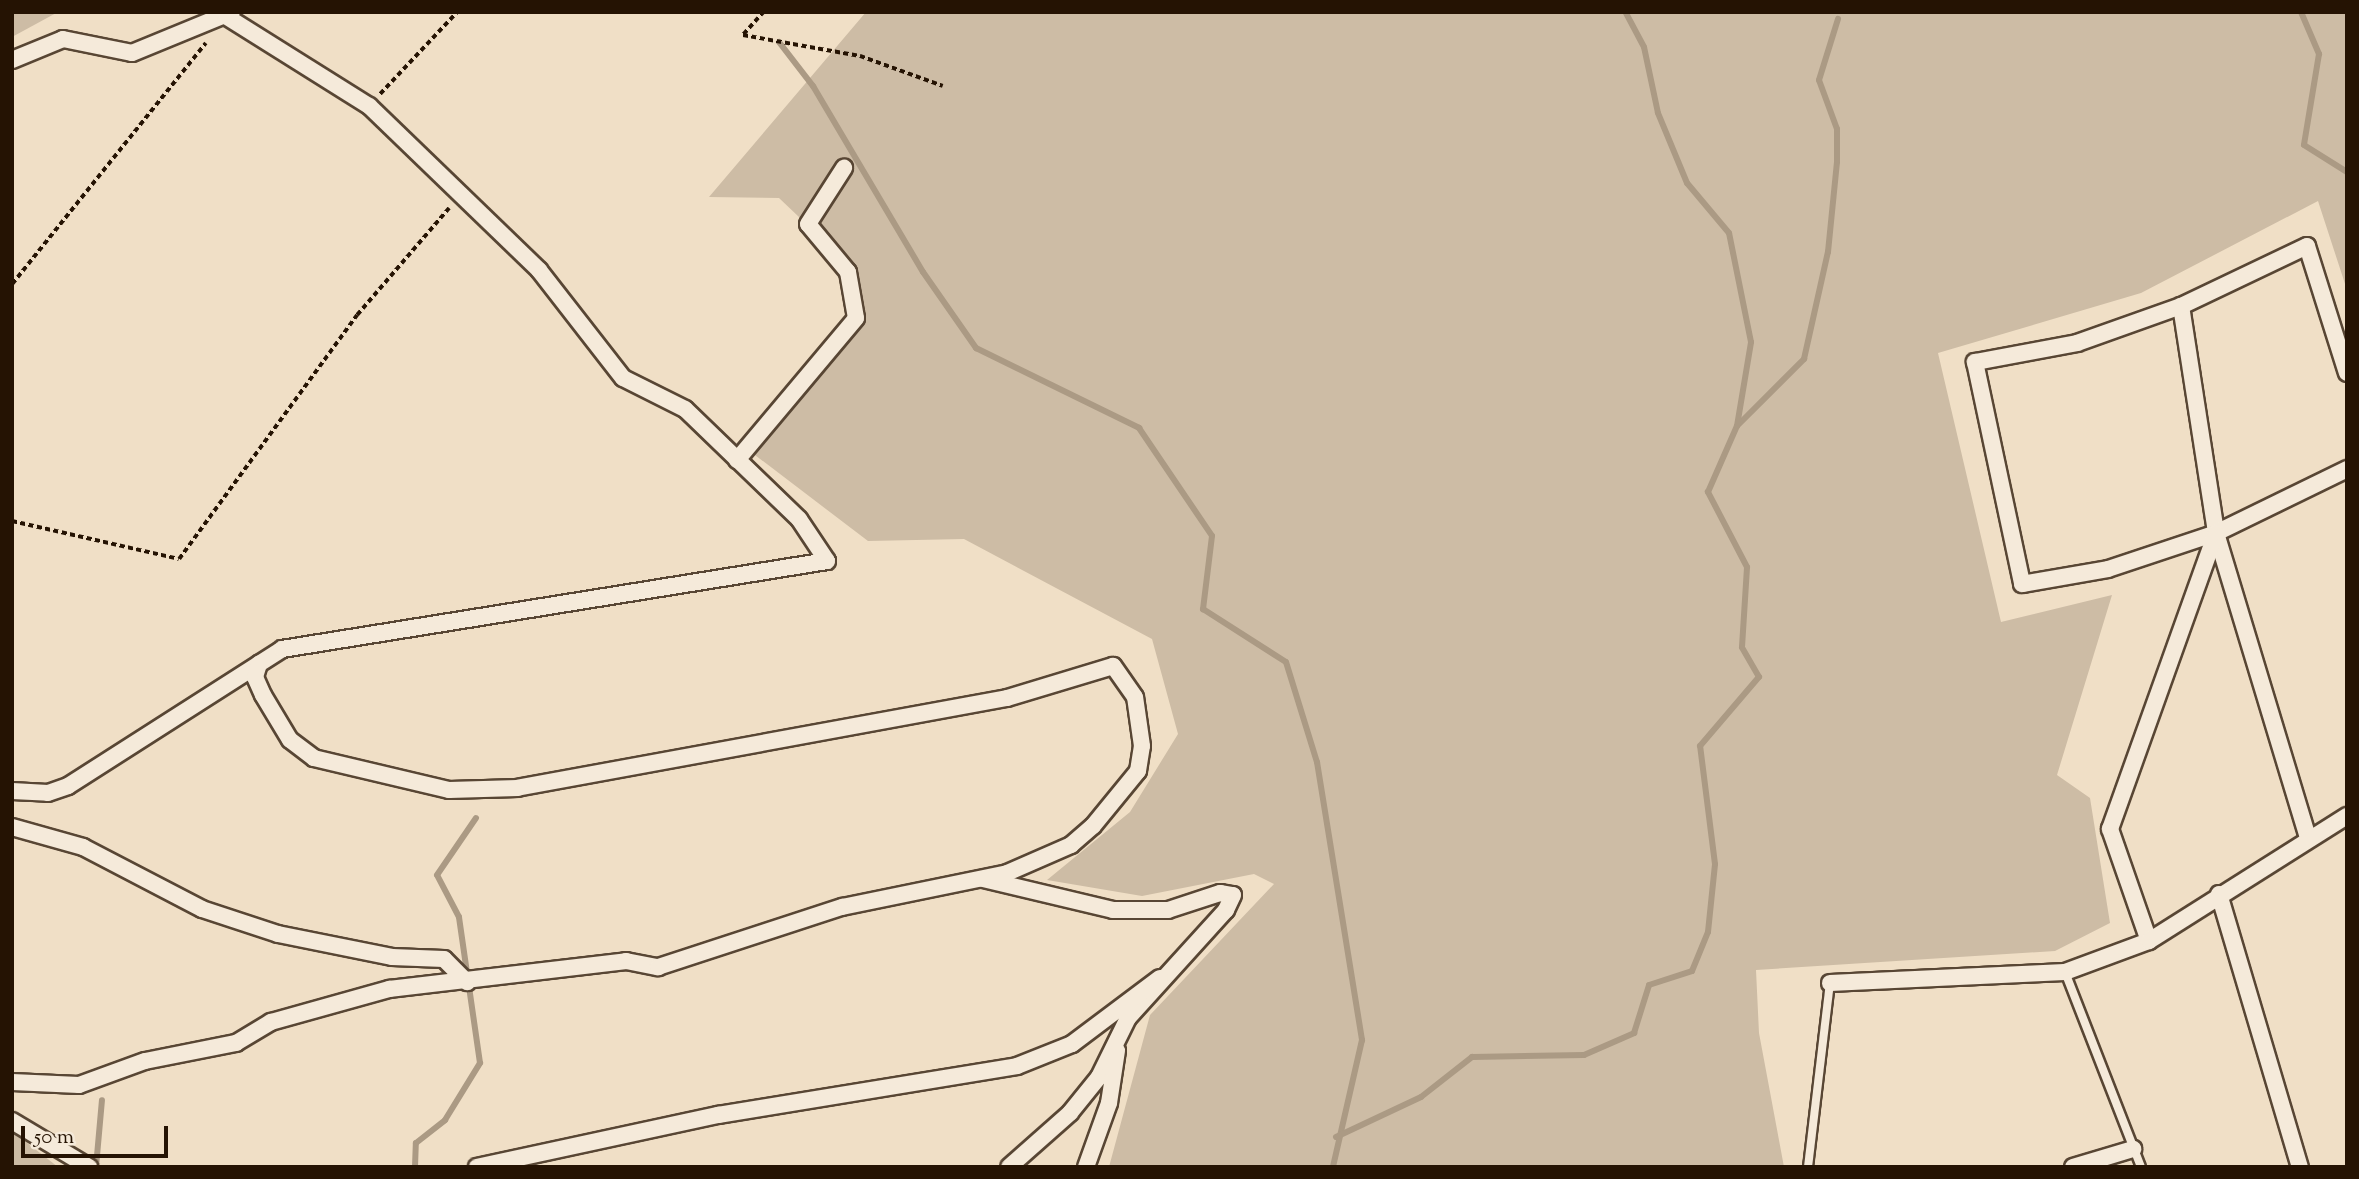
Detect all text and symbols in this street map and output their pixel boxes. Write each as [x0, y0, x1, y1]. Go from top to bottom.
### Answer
scale bar [24, 1112, 172, 1156]
text: 50 m [34, 1123, 74, 1153]

